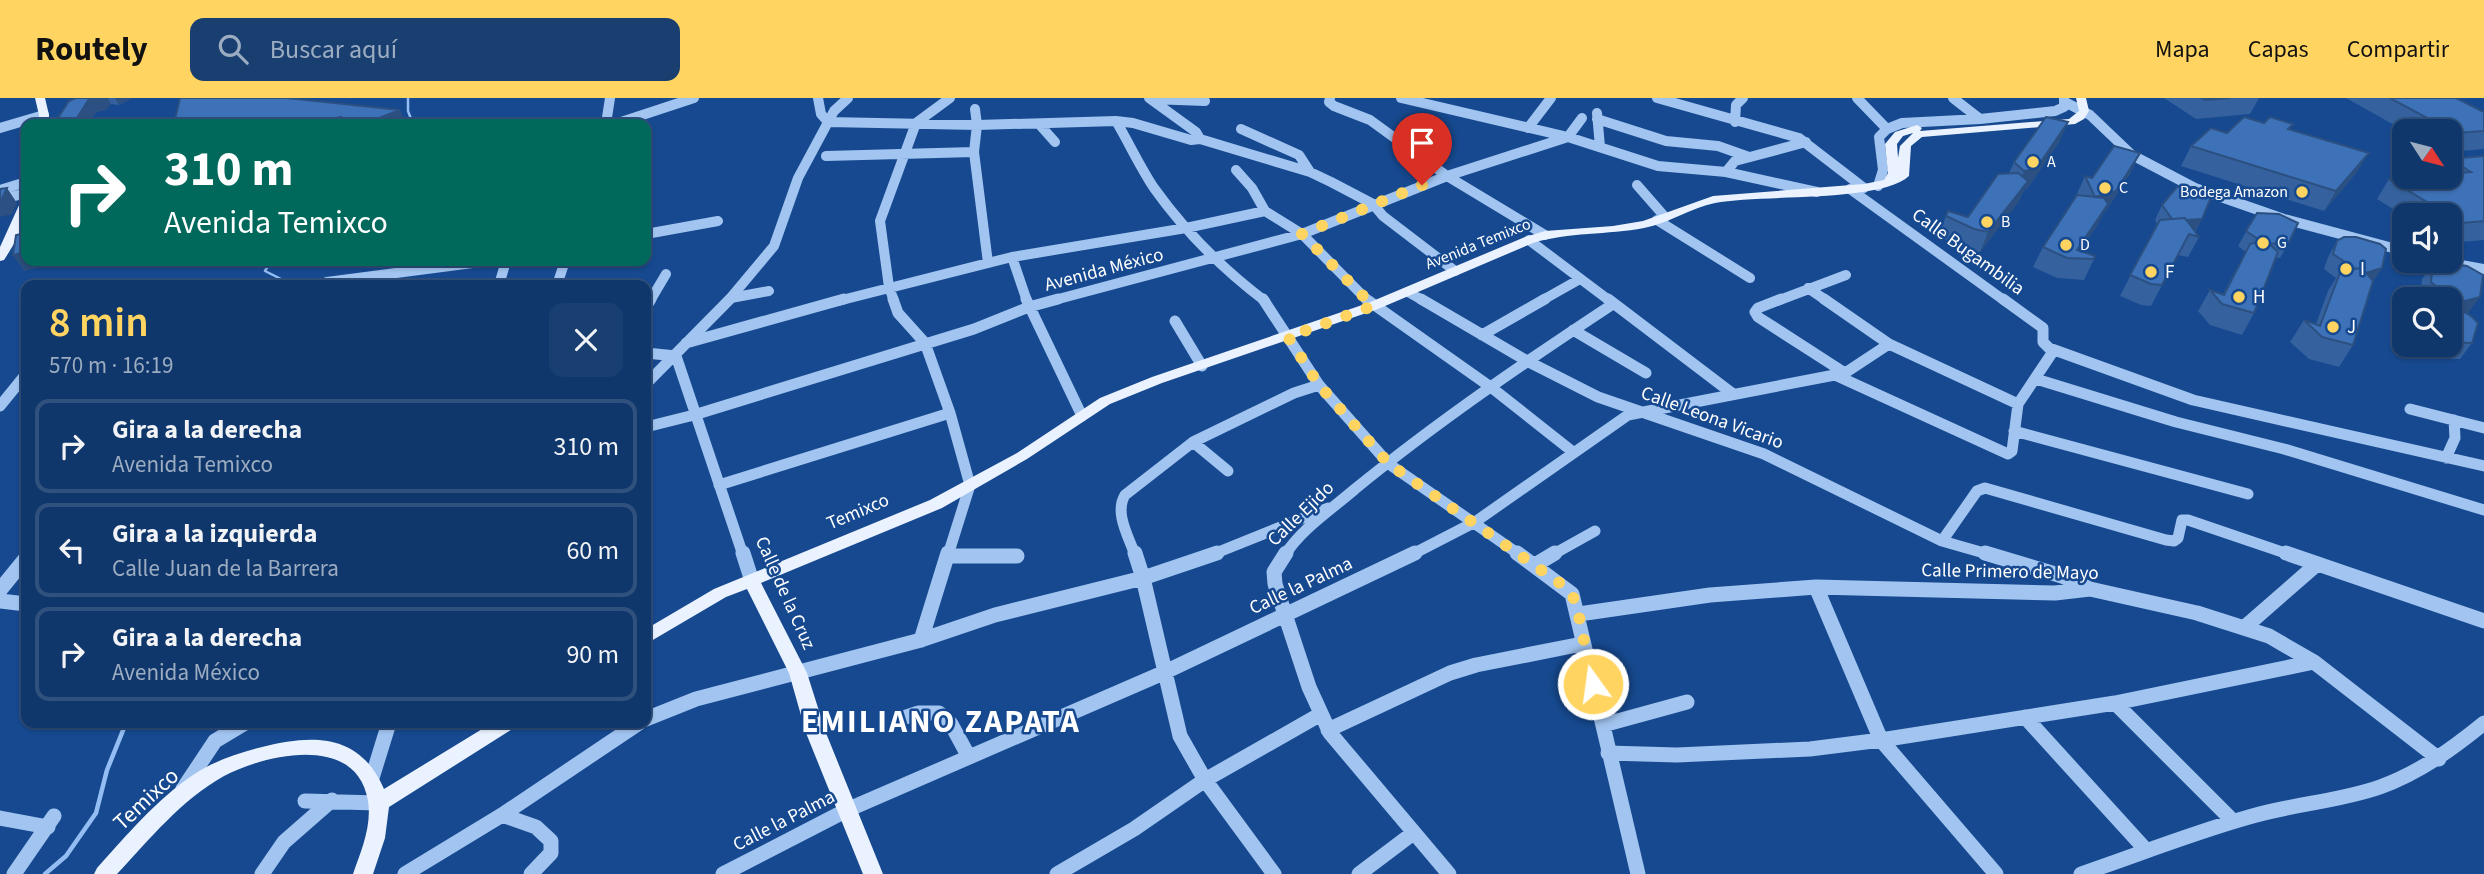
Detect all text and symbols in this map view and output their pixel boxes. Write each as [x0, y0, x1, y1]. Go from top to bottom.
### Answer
search box [190, 18, 680, 81]
text: Routely [35, 26, 148, 73]
icon: search [214, 30, 252, 68]
text: Buscar aquí [270, 31, 397, 68]
text: Mapa [2155, 32, 2210, 67]
text: Capas [2248, 32, 2309, 67]
text: Compartir [2347, 32, 2449, 67]
pin [1392, 113, 1452, 185]
north arrow [2392, 119, 2462, 189]
map controls [2392, 119, 2462, 357]
icon: arrive [1403, 124, 1441, 162]
text: 310 m [164, 135, 293, 205]
icon: right [49, 147, 140, 238]
place label: A [2047, 151, 2056, 173]
marker: A [2025, 154, 2041, 170]
place label: C [2119, 177, 2128, 199]
marker: C [2097, 180, 2113, 196]
place label: Bodega Amazon [2180, 181, 2288, 203]
marker: Bodega Amazon [2294, 184, 2310, 200]
text: Avenida Temixco [164, 200, 388, 246]
street label: Calle Bugambilia [1906, 202, 2030, 302]
button: sound [2392, 203, 2462, 273]
place label: B [2001, 211, 2010, 233]
street label: Avenida Temixco [1422, 213, 1534, 275]
marker: B [1979, 214, 1995, 230]
place label: G [2277, 232, 2287, 254]
place label: D [2080, 234, 2090, 256]
marker: G [2255, 235, 2271, 251]
marker: D [2058, 237, 2074, 253]
street label: Avenida México [1041, 241, 1167, 299]
place label: I [2360, 256, 2365, 283]
place label: F [2165, 259, 2174, 286]
marker: I [2338, 261, 2354, 277]
marker: F [2143, 264, 2159, 280]
place label: H [2253, 284, 2265, 311]
button: search [2392, 287, 2462, 357]
marker: H [2231, 289, 2247, 305]
text: 8 min [49, 293, 149, 353]
button: close [549, 303, 623, 377]
place label: J [2347, 314, 2356, 341]
marker: J [2325, 319, 2341, 335]
text: 570 m · 16:19 [49, 349, 173, 382]
street label: Calle Leona Vicario [1637, 380, 1787, 456]
text: Gira a la derecha [112, 411, 302, 448]
icon: right [53, 427, 91, 465]
text: 310 m [553, 428, 619, 465]
text: Avenida Temixco [112, 448, 273, 481]
street label: Calle Ejido [1262, 475, 1340, 553]
street label: Temixco [823, 487, 893, 537]
text: Gira a la izquierda [112, 515, 317, 552]
icon: left [53, 531, 91, 569]
text: 60 m [566, 532, 619, 569]
street label: Calle de la Cruz [748, 532, 822, 654]
street label: Calle la Palma [1245, 550, 1357, 622]
text: Calle Juan de la Barrera [112, 552, 339, 585]
street label: Calle Primero de Mayo [1921, 557, 2099, 587]
text: Gira a la derecha [112, 619, 302, 656]
icon: right [53, 635, 91, 673]
text: 90 m [566, 636, 619, 673]
position arrow [1556, 647, 1630, 721]
text: Avenida México [112, 656, 260, 689]
district label: EMILIANO ZAPATA [801, 699, 1081, 745]
street label: Temixco [106, 760, 186, 838]
street label: Calle la Palma [728, 784, 840, 858]

